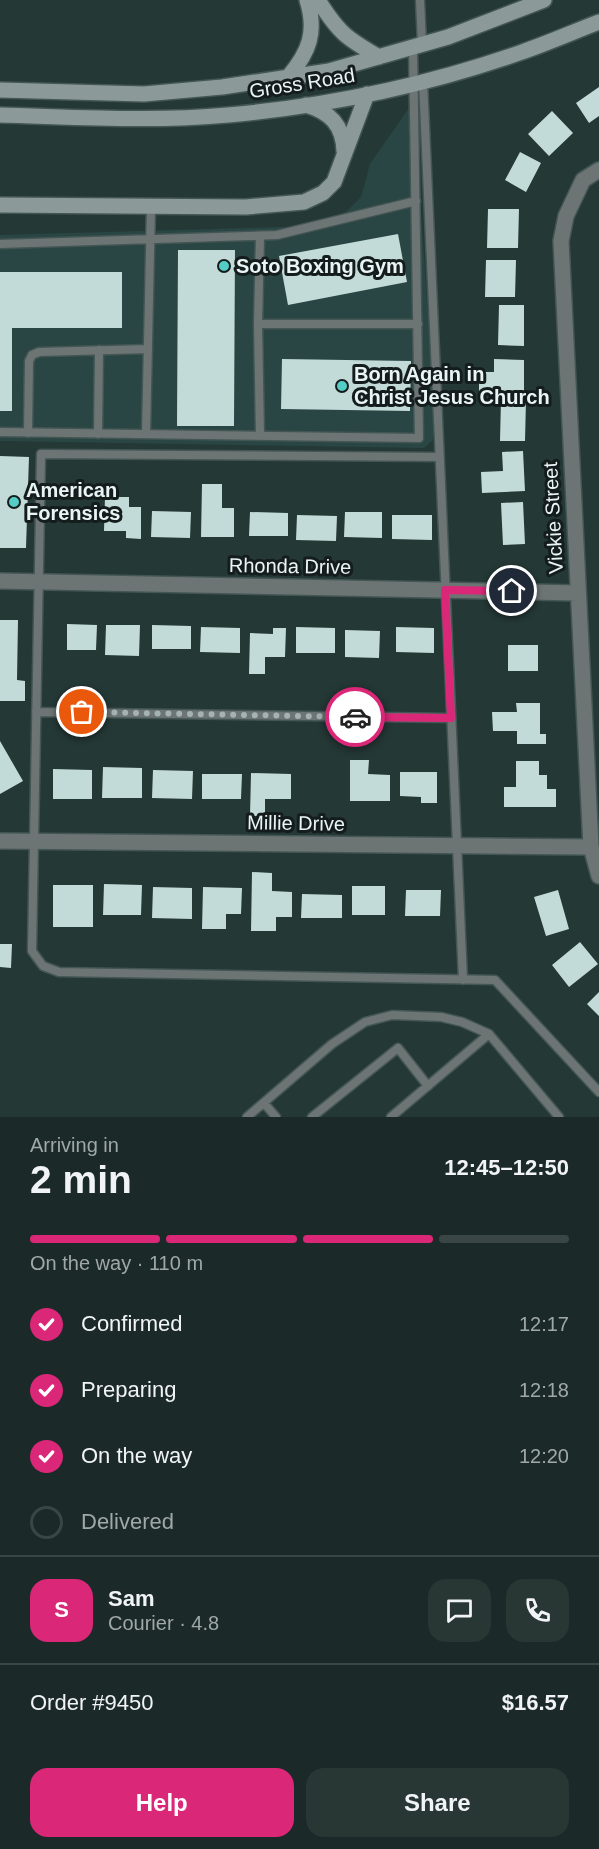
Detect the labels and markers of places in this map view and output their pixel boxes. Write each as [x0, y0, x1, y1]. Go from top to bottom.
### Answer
place label: Soto Boxing Gym [236, 255, 404, 277]
marker: Soto Boxing Gym [217, 259, 231, 273]
place label: Born Again in Christ Jesus Church [354, 363, 550, 408]
marker: Born Again in Christ Jesus Church [335, 379, 349, 393]
place label: American Forensics [26, 479, 120, 524]
marker: American Forensics [7, 495, 21, 509]
pin [486, 565, 537, 616]
pin [56, 686, 107, 737]

